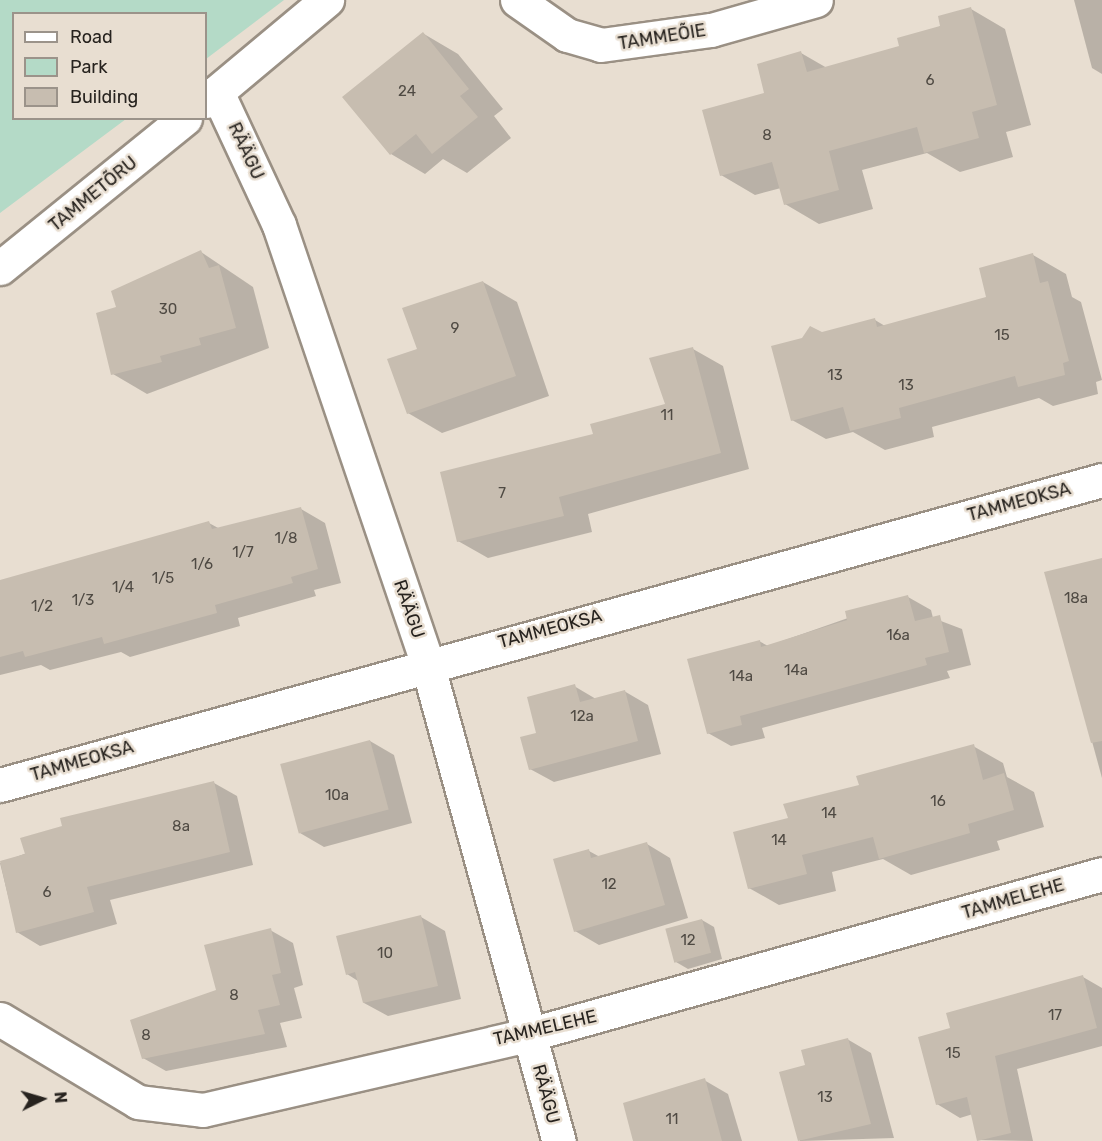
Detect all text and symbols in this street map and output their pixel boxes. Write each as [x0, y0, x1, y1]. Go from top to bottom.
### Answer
legend [12, 12, 207, 120]
street label: TAMMEÕIE [617, 19, 707, 55]
text: Road [70, 26, 113, 48]
text: Park [70, 56, 107, 78]
house number: 6 [925, 72, 935, 90]
house number: 24 [398, 83, 416, 101]
text: Building [70, 86, 138, 108]
street label: RÄÄGU [223, 119, 269, 183]
house number: 8 [762, 127, 772, 145]
street label: TAMMETÕRU [44, 152, 142, 236]
house number: 30 [159, 301, 177, 319]
house number: 9 [451, 320, 459, 338]
house number: 15 [994, 327, 1010, 345]
house number: 13 [827, 367, 843, 385]
house number: 13 [898, 377, 914, 395]
house number: 11 [661, 407, 673, 425]
street label: TAMMEOKSA [965, 478, 1073, 526]
house number: 7 [498, 485, 506, 503]
house number: 1/8 [275, 530, 297, 548]
house number: 1/7 [232, 544, 254, 562]
house number: 1/6 [191, 556, 213, 574]
house number: 1/5 [152, 570, 174, 588]
street label: RÄÄGU [389, 577, 429, 641]
house number: 1/4 [112, 579, 134, 597]
house number: 18a [1064, 590, 1088, 608]
house number: 1/3 [72, 592, 94, 610]
house number: 1/2 [31, 598, 53, 616]
street label: TAMMEOKSA [496, 605, 604, 653]
house number: 16a [886, 627, 910, 645]
house number: 14a [784, 662, 808, 680]
house number: 14a [729, 668, 753, 686]
house number: 12a [570, 708, 594, 726]
street label: TAMMEOKSA [28, 736, 136, 786]
house number: 10a [325, 787, 349, 805]
house number: 16 [930, 793, 946, 811]
house number: 14 [821, 805, 837, 823]
house number: 8a [172, 818, 190, 836]
house number: 14 [771, 832, 787, 850]
street label: TAMMELEHE [959, 874, 1067, 924]
house number: 12 [601, 876, 617, 894]
house number: 6 [42, 884, 52, 902]
house number: 12 [680, 932, 696, 950]
house number: 10 [377, 945, 393, 963]
house number: 8 [229, 987, 239, 1005]
street label: TAMMELEHE [491, 1006, 599, 1050]
house number: 17 [1048, 1007, 1062, 1025]
house number: 8 [141, 1027, 151, 1045]
house number: 15 [945, 1045, 961, 1063]
street label: RÄÄGU [528, 1062, 564, 1126]
north arrow [12, 1069, 72, 1129]
house number: 13 [817, 1089, 833, 1107]
text: N [50, 1091, 70, 1104]
house number: 11 [666, 1111, 678, 1129]

